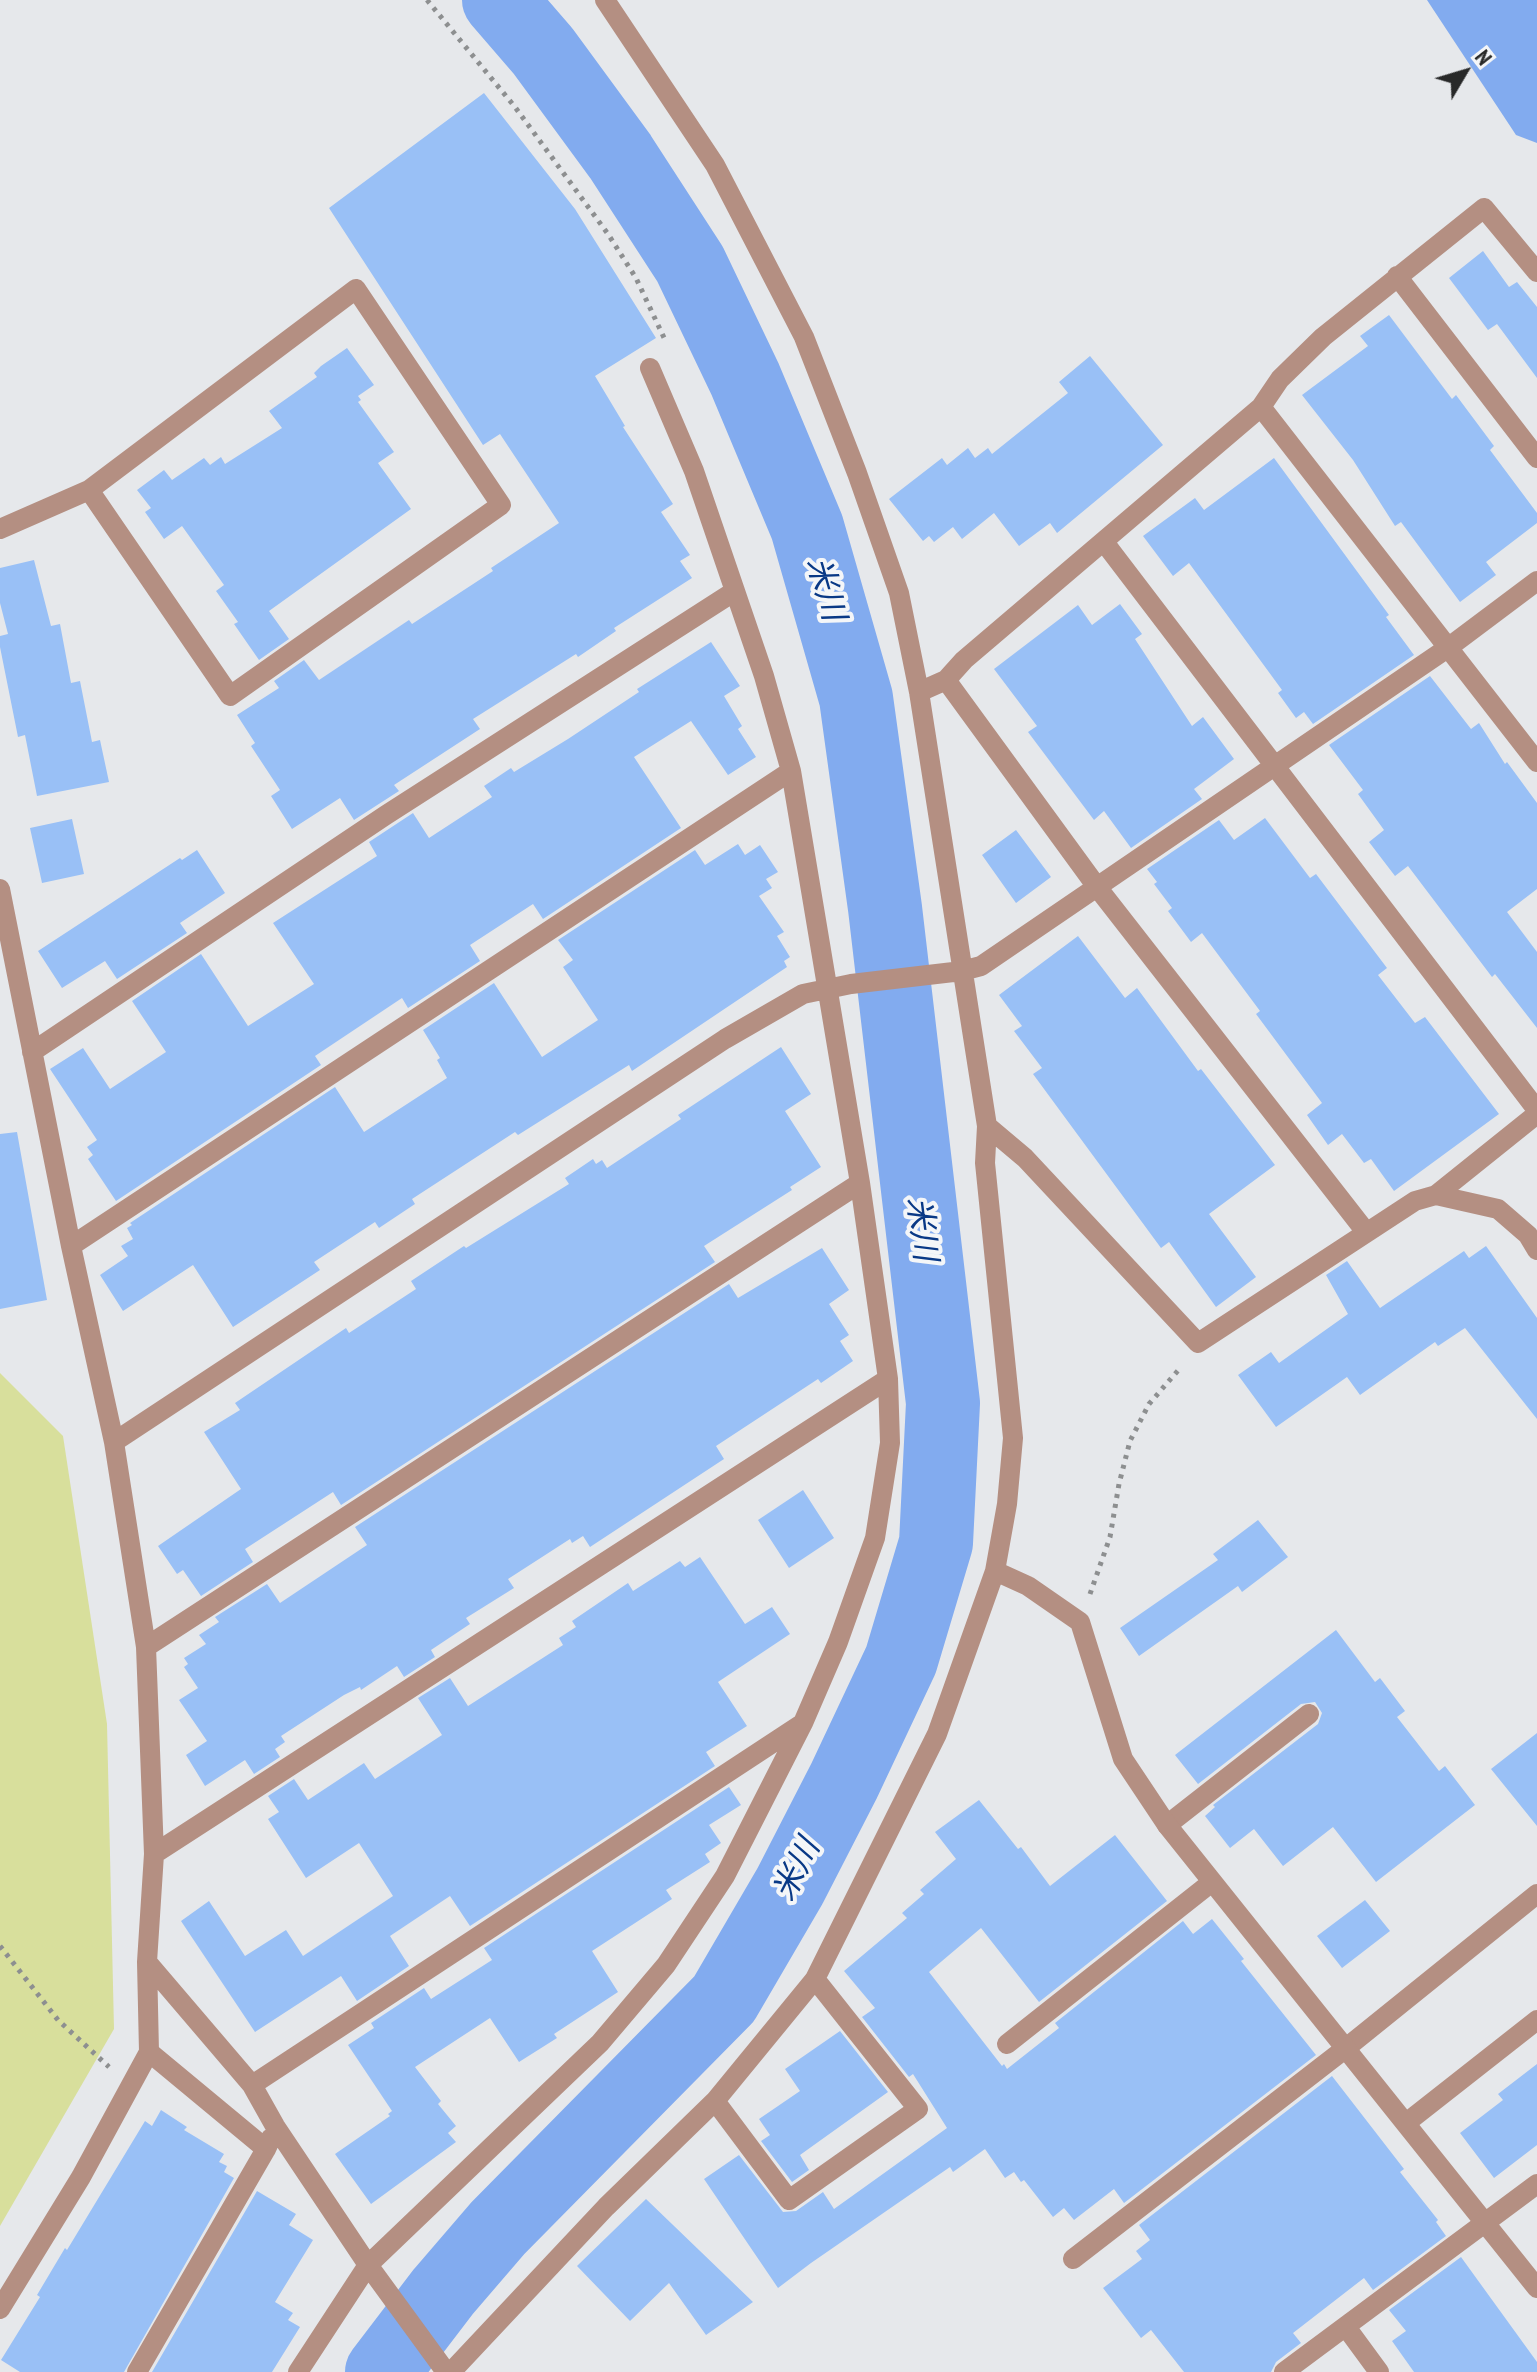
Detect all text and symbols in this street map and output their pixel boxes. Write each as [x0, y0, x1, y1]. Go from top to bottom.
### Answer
north arrow [1425, 32, 1505, 112]
text: N [1469, 44, 1499, 71]
water label: 米川 [798, 553, 852, 625]
water label: 米川 [898, 1195, 944, 1263]
water label: 米川 [765, 1833, 829, 1907]

